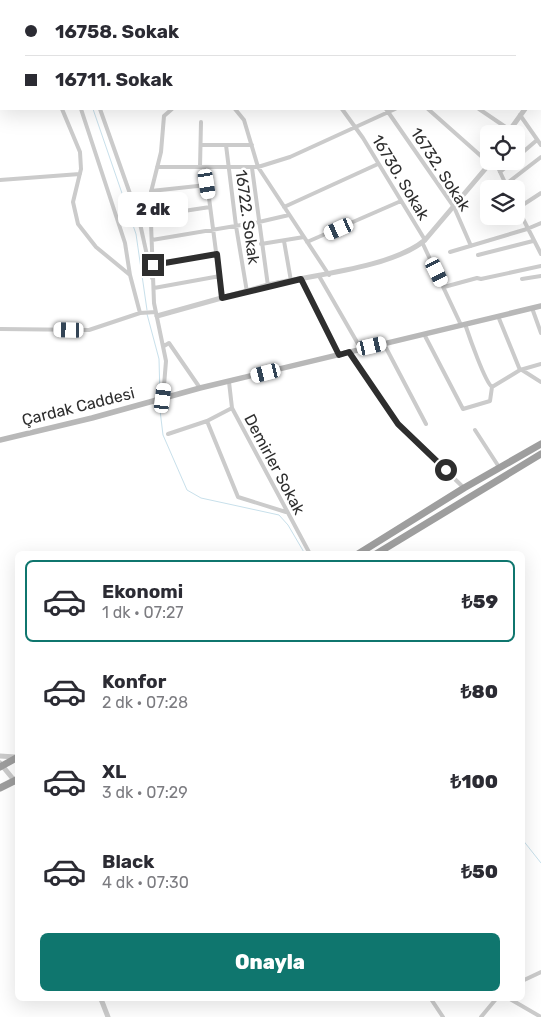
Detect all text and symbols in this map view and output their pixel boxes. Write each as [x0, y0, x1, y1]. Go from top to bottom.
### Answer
text: 16758. Sokak [55, 20, 179, 43]
text: 16711. Sokak [55, 68, 173, 91]
street label: 16732. Sokak [407, 124, 475, 215]
map controls [480, 125, 525, 225]
button: locate [480, 125, 525, 170]
street label: 16730. Sokak [368, 131, 434, 224]
car [197, 168, 216, 200]
street label: 16722. Sokak [231, 169, 264, 266]
button: layers [480, 180, 525, 225]
callout: 2 dk [118, 192, 188, 228]
text: 2 dk [136, 200, 170, 219]
car [322, 216, 355, 242]
route end [142, 254, 164, 276]
car [423, 255, 450, 289]
car [53, 322, 84, 338]
car [355, 335, 388, 357]
car [249, 362, 282, 384]
car [153, 382, 172, 414]
street label: Çardak Caddesi [20, 383, 136, 430]
street label: Demirler Sokak [240, 411, 309, 518]
route start [435, 459, 457, 481]
icon: car [42, 579, 87, 624]
text: Ekonomi [102, 580, 183, 603]
text: ₺59 [462, 590, 498, 613]
text: 1 dk · 07:27 [102, 603, 184, 622]
icon: car [42, 669, 87, 714]
text: Konfor [102, 670, 166, 693]
text: ₺80 [461, 680, 498, 703]
text: 2 dk · 07:28 [102, 693, 188, 712]
icon: car [42, 759, 87, 804]
text: XL [102, 760, 126, 783]
text: ₺100 [451, 770, 498, 793]
text: 3 dk · 07:29 [102, 783, 188, 802]
icon: car [42, 849, 87, 894]
text: Black [102, 850, 154, 873]
text: ₺50 [461, 860, 498, 883]
text: 4 dk · 07:30 [102, 873, 189, 892]
button: Onayla [40, 933, 500, 991]

